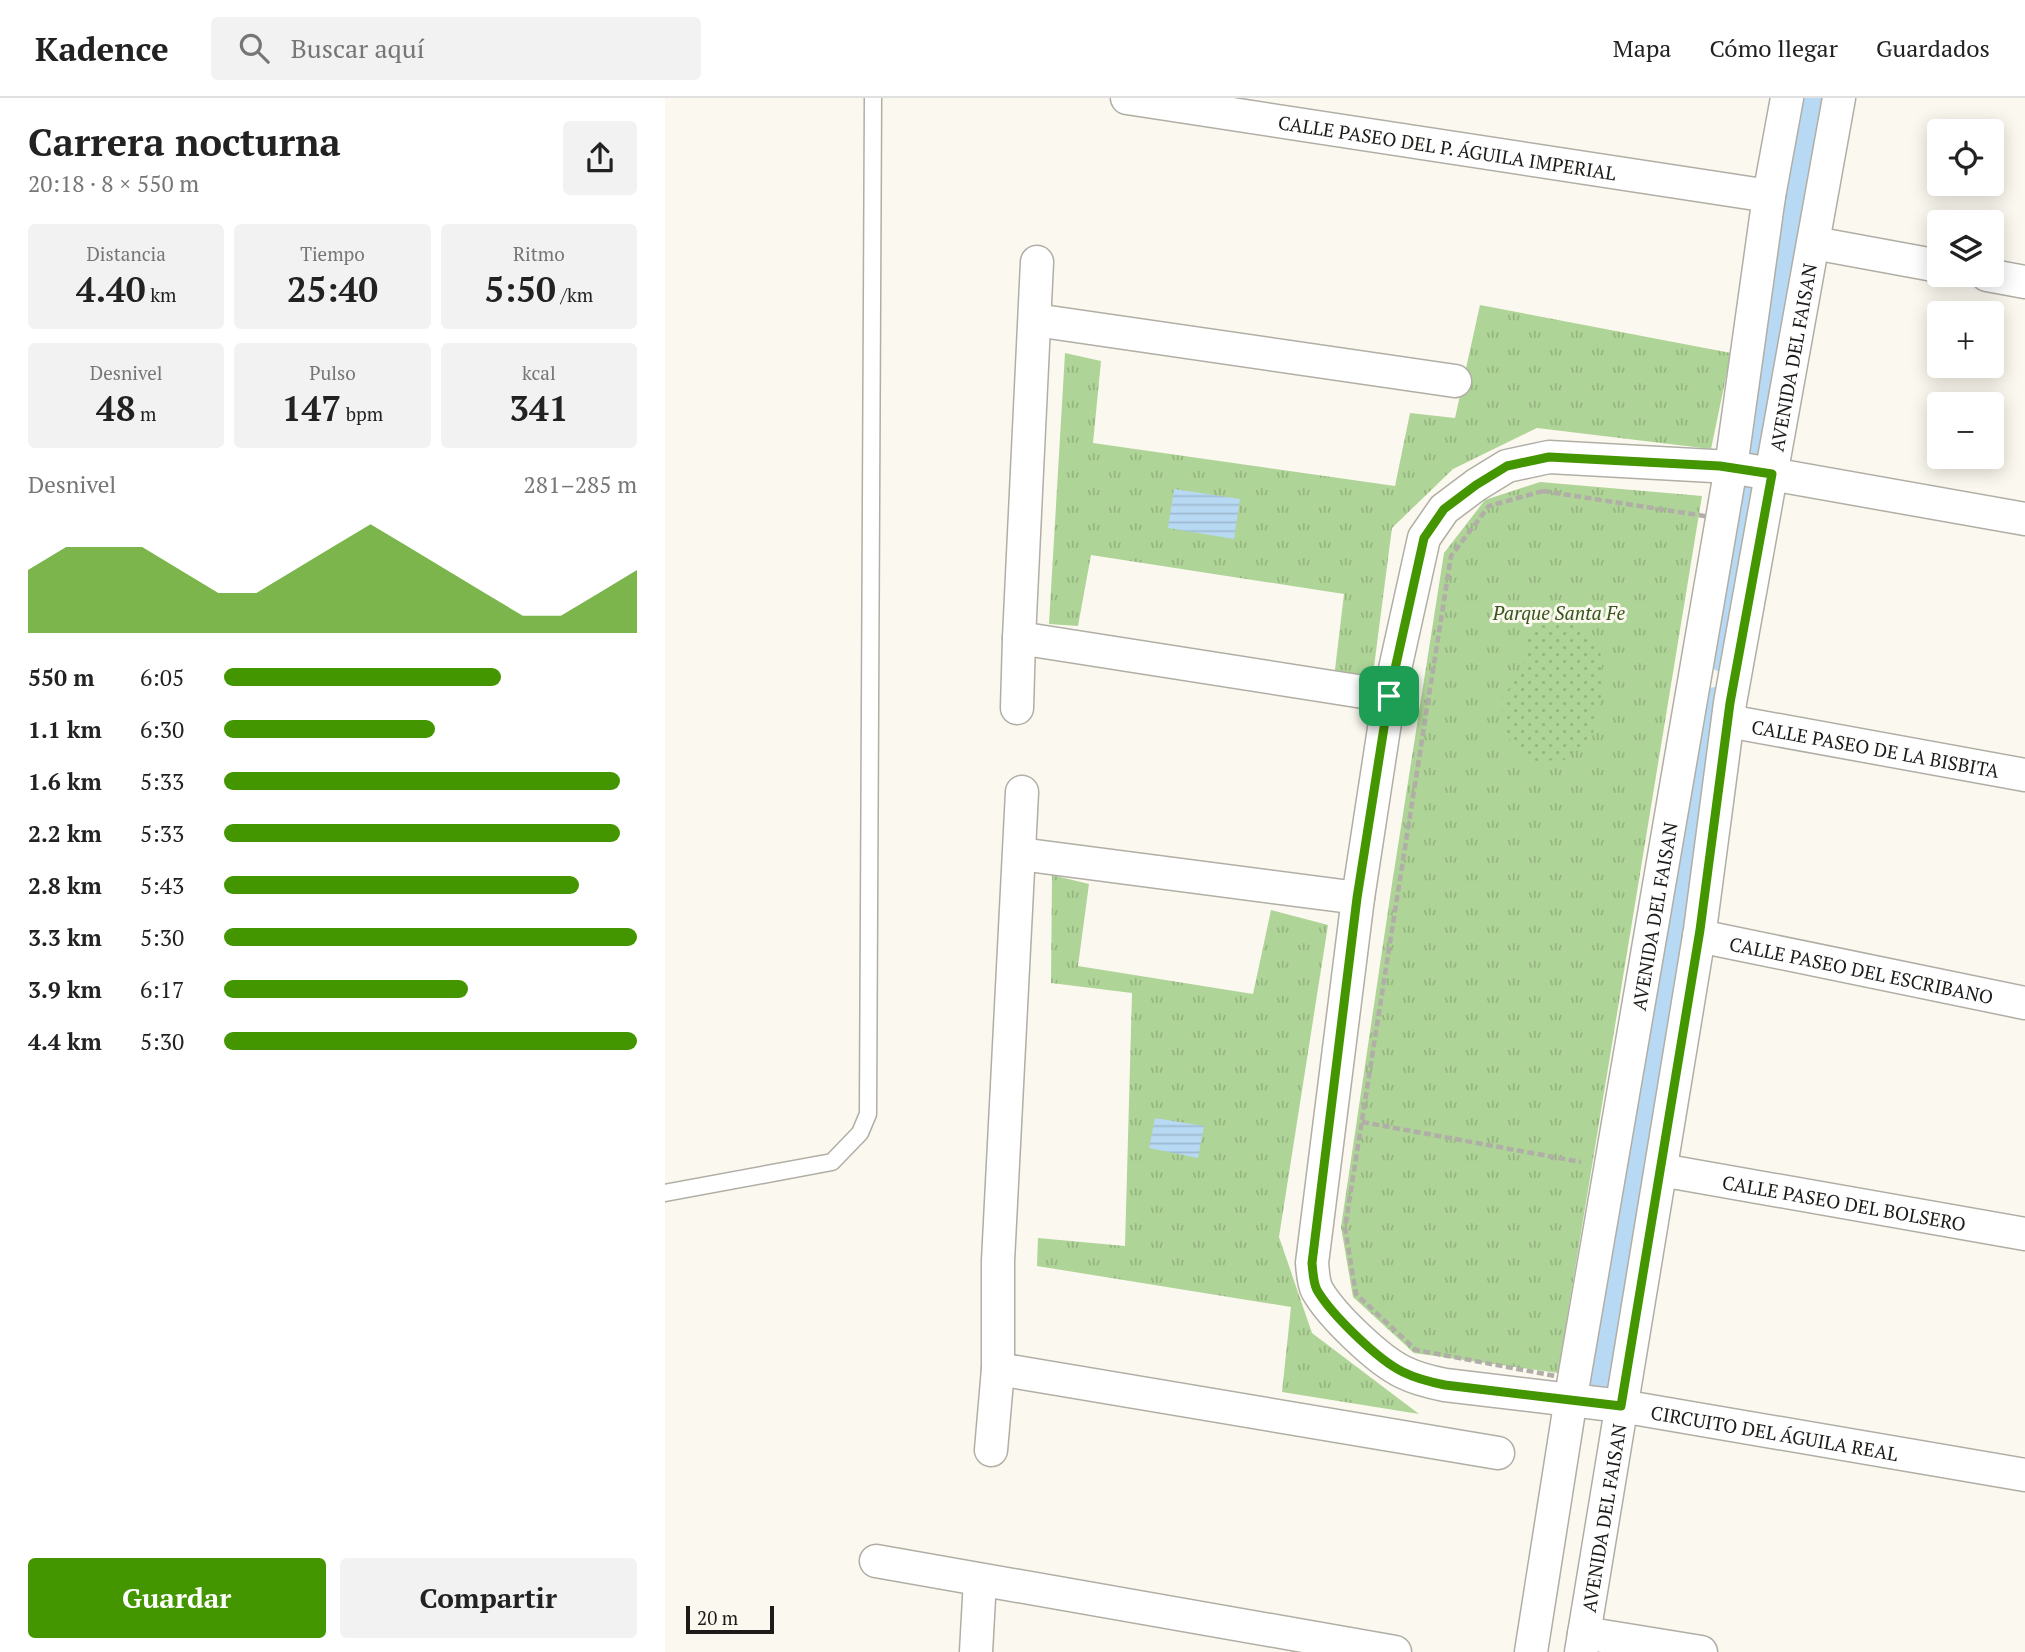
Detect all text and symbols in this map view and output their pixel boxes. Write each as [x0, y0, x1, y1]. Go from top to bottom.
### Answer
search box [211, 17, 701, 80]
text: Kadence [35, 27, 169, 70]
icon: search [235, 29, 273, 67]
text: Buscar aquí [291, 31, 425, 65]
text: Mapa [1613, 32, 1671, 64]
text: Cómo llegar [1709, 32, 1838, 64]
text: Guardados [1876, 32, 1990, 64]
street label: CALLE PASEO DEL P. ÁGUILA IMPERIAL [1277, 109, 1619, 185]
text: Carrera nocturna [28, 117, 341, 167]
map controls [1927, 119, 2004, 469]
button: locate [1927, 119, 2004, 196]
button: share [563, 121, 637, 195]
text: 20:18 · 8 × 550 m [28, 168, 199, 199]
button: layers [1927, 210, 2004, 287]
text: Distancia [86, 241, 166, 266]
text: Tiempo [300, 241, 365, 266]
text: Ritmo [513, 241, 565, 266]
street label: AVENIDA DEL FAISAN [1763, 261, 1822, 453]
text: 4.40 [76, 266, 146, 312]
text: 25:40 [287, 266, 378, 312]
text: 5:50 [484, 266, 556, 312]
text: km [146, 282, 176, 307]
text: /km [556, 282, 593, 307]
button: + [1927, 301, 2004, 378]
text: Desnivel [90, 360, 163, 385]
text: Pulso [309, 360, 356, 385]
text: kcal [522, 360, 556, 385]
text: 48 [96, 385, 135, 431]
text: 147 [282, 385, 341, 431]
text: 341 [509, 385, 568, 431]
button: − [1927, 392, 2004, 469]
text: m [135, 401, 156, 426]
text: bpm [341, 401, 383, 426]
text: Desnivel [28, 469, 116, 500]
text: 281–285 m [524, 469, 637, 500]
park label: Parque Santa Fe [1492, 600, 1626, 625]
text: 550 m [28, 662, 94, 693]
text: 6:05 [140, 662, 184, 693]
pin [1359, 666, 1419, 726]
icon: arrive [1370, 677, 1408, 715]
street label: CALLE PASEO DE LA BISBITA [1750, 713, 2001, 783]
text: 1.1 km [28, 714, 102, 745]
text: 6:30 [140, 714, 184, 745]
text: 1.6 km [28, 766, 102, 797]
text: 5:33 [140, 766, 184, 797]
text: 2.2 km [28, 818, 102, 849]
text: 5:33 [140, 818, 184, 849]
street label: AVENIDA DEL FAISAN [1625, 820, 1682, 1012]
text: 2.8 km [28, 870, 102, 901]
text: 5:43 [140, 870, 184, 901]
text: 3.3 km [28, 922, 102, 953]
text: 5:30 [140, 922, 184, 953]
street label: CALLE PASEO DEL ESCRIBANO [1727, 930, 1996, 1009]
text: 3.9 km [28, 974, 102, 1005]
text: 6:17 [140, 974, 184, 1005]
text: 4.4 km [28, 1026, 102, 1057]
text: 5:30 [140, 1026, 184, 1057]
street label: CALLE PASEO DEL BOLSERO [1720, 1169, 1968, 1236]
street label: CIRCUITO DEL ÁGUILA REAL [1649, 1399, 1900, 1466]
street label: AVENIDA DEL FAISAN [1575, 1422, 1631, 1614]
button: Guardar [28, 1558, 326, 1638]
button: Compartir [340, 1558, 637, 1638]
scale bar [686, 1603, 773, 1635]
text: 20 m [697, 1605, 738, 1630]

